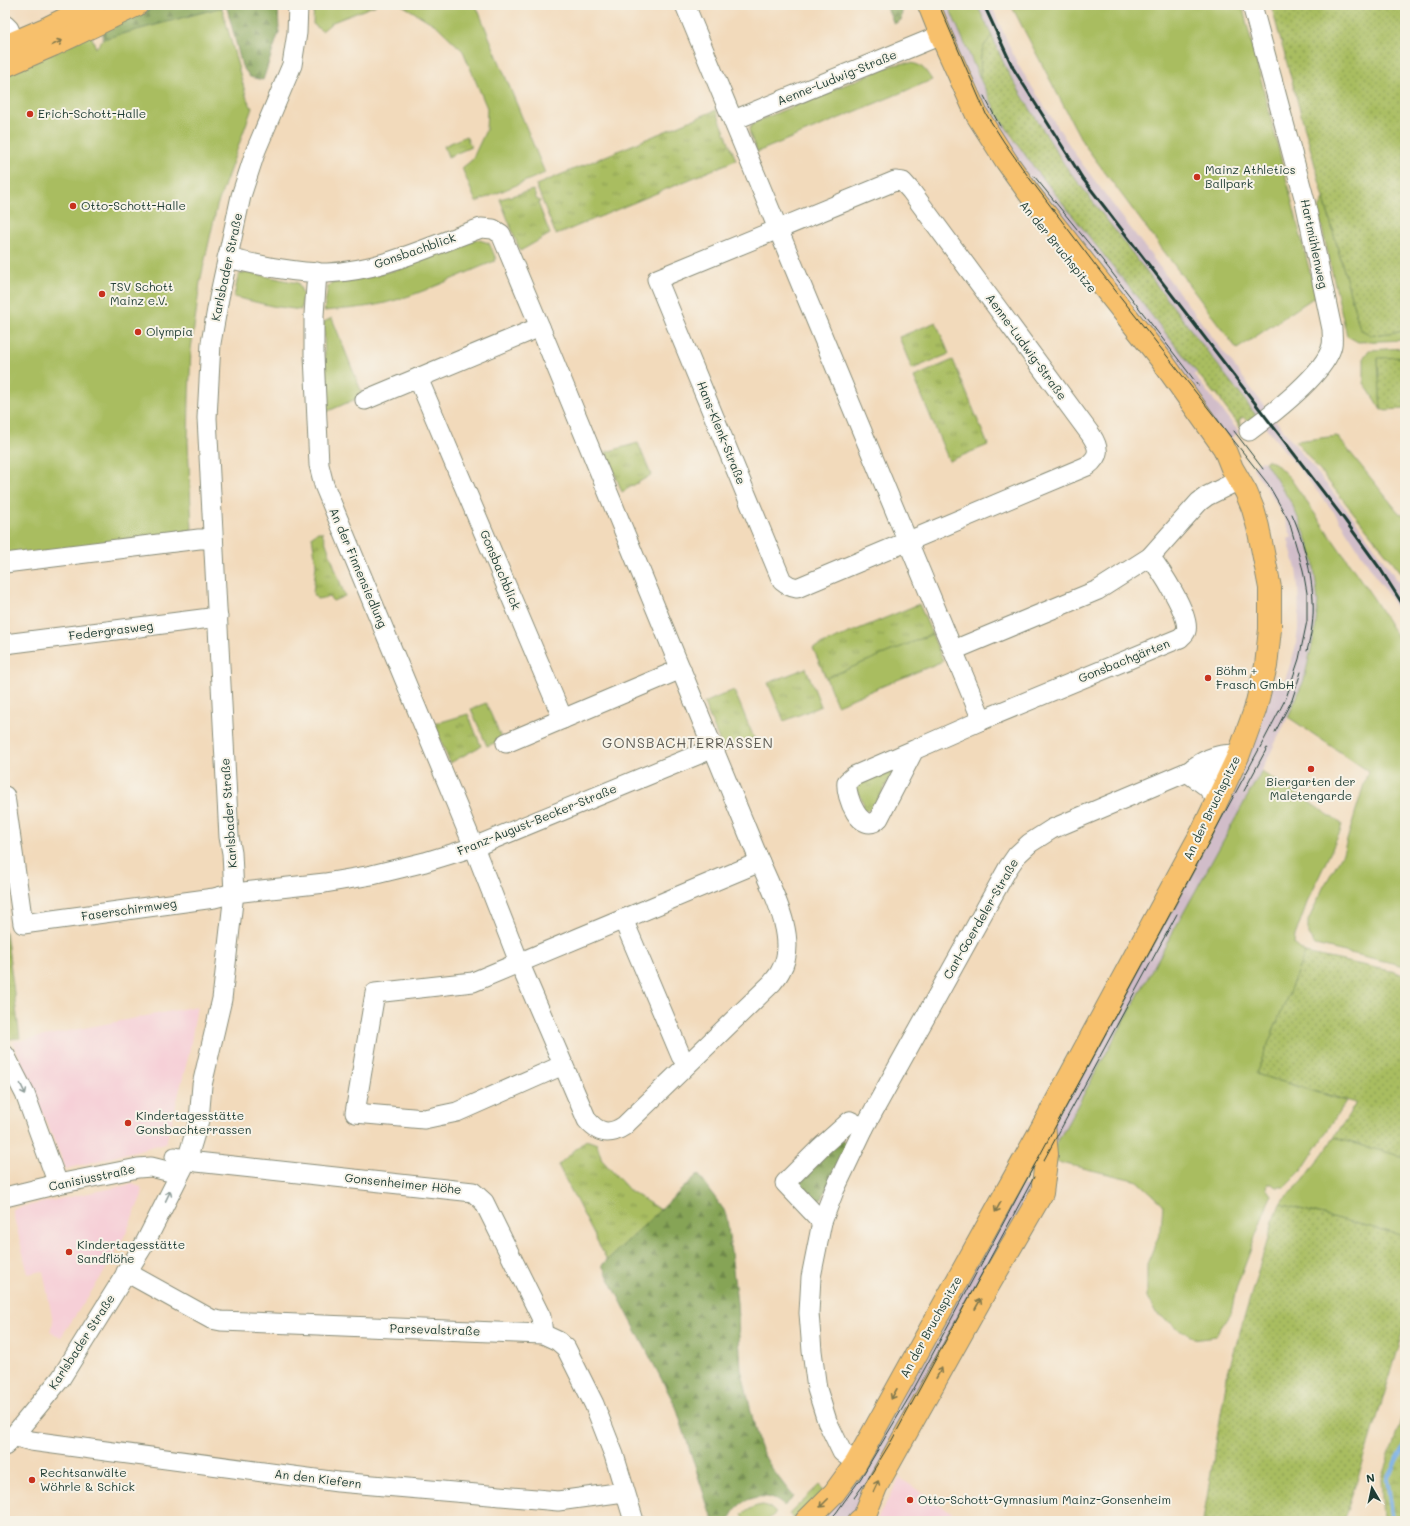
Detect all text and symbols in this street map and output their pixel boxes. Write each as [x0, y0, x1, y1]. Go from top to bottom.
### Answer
one-way arrow [51, 39, 63, 46]
street label: Aenne-Ludwig-Straße [774, 46, 899, 108]
place label: Erich-Schott-Halle [38, 105, 146, 121]
marker: Erich-Schott-Halle [25, 109, 35, 119]
place label: Mainz Athletics Ballpark [1205, 161, 1296, 191]
marker: Mainz Athletics Ballpark [1192, 172, 1202, 182]
place label: Otto-Schott-Halle [81, 197, 186, 213]
street label: An der Bruchspitze [1017, 197, 1101, 296]
street label: Hartmühlenweg [1298, 198, 1332, 290]
marker: Otto-Schott-Halle [68, 201, 78, 211]
street label: Karlsbader Straße [207, 211, 245, 322]
street label: Gonsbachblick [372, 229, 458, 271]
place label: TSV Schott Mainz e.V. [110, 278, 173, 308]
marker: TSV Schott Mainz e.V. [97, 289, 107, 299]
street label: Aenne-Ludwig-Straße [983, 290, 1071, 403]
place label: Olympia [146, 323, 193, 339]
marker: Olympia [133, 327, 143, 337]
street label: Hans-Klenk-Straße [694, 379, 750, 487]
street label: An der Finnensiedlung [326, 505, 392, 630]
street label: Gonsbachblick [477, 527, 525, 612]
street label: Federgrasweg [68, 617, 154, 643]
street label: Gonsbachgärten [1076, 634, 1172, 686]
place label: Böhm + Frasch GmbH [1216, 662, 1294, 692]
marker: Böhm + Frasch GmbH [1203, 673, 1213, 683]
district label: GONSBACHTERRASSEN [602, 733, 774, 752]
street label: An der Bruchspitze [1179, 753, 1243, 862]
street label: Karlsbader Straße [216, 758, 240, 869]
marker: Biergarten der Maletengarde [1306, 764, 1316, 774]
place label: Biergarten der Maletengarde [1266, 773, 1356, 803]
street label: Franz-August-Becker-Straße [455, 780, 619, 858]
street label: Carl-Goerdeler-Straße [939, 855, 1021, 982]
street label: Faserschirmweg [80, 894, 178, 924]
one-way arrow [20, 1083, 27, 1095]
place label: Kindertagesstätte Gonsbachterrassen [136, 1107, 251, 1137]
marker: Kindertagesstätte Gonsbachterrassen [123, 1118, 133, 1128]
street label: Canisiusstraße [47, 1160, 136, 1194]
street label: Gonsenheimer Höhe [344, 1169, 462, 1197]
one-way arrow [165, 1191, 172, 1203]
one-way arrow [994, 1201, 1001, 1213]
place label: Kindertagesstätte Sandflöhe [77, 1236, 185, 1266]
marker: Kindertagesstätte Sandflöhe [64, 1247, 74, 1257]
street label: An der Bruchspitze [896, 1273, 965, 1380]
street label: Karlsbader Straße [44, 1291, 118, 1392]
one-way arrow [974, 1298, 982, 1310]
street label: Parsevalstraße [389, 1319, 481, 1339]
one-way arrow [936, 1367, 944, 1379]
one-way arrow [889, 1388, 897, 1400]
place label: Rechtsanwälte Wöhrle & Schick [40, 1464, 135, 1494]
street label: An den Kiefern [274, 1465, 363, 1491]
north arrow [1352, 1468, 1392, 1508]
text: N [1365, 1470, 1376, 1486]
marker: Rechtsanwälte Wöhrle & Schick [27, 1475, 37, 1485]
one-way arrow [873, 1481, 880, 1493]
place label: Otto-Schott-Gymnasium Mainz-Gonsenheim [918, 1491, 1171, 1507]
marker: Otto-Schott-Gymnasium Mainz-Gonsenheim [905, 1495, 915, 1505]
one-way arrow [819, 1498, 829, 1508]

